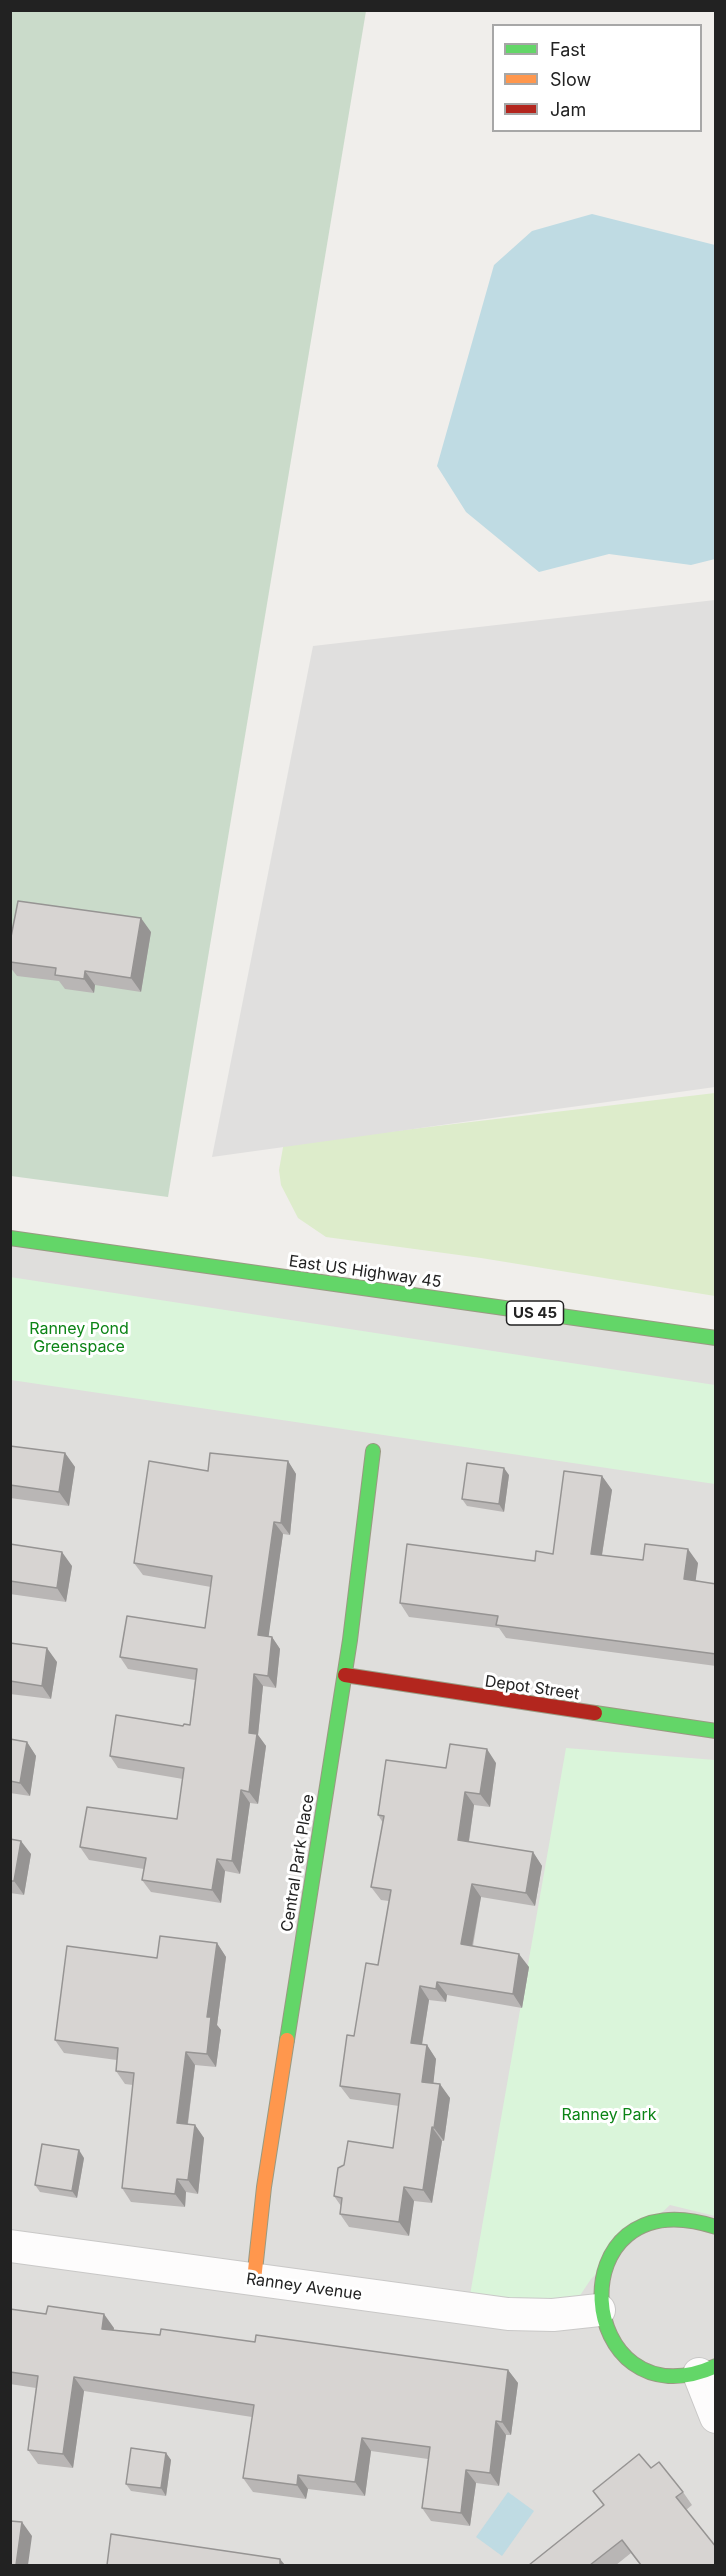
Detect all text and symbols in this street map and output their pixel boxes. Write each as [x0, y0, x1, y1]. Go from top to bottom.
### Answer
legend [492, 24, 702, 132]
text: Fast [550, 39, 586, 60]
text: Slow [550, 69, 591, 90]
text: Jam [550, 99, 586, 120]
street label: East US Highway 45 [287, 1252, 443, 1292]
road number: US 45 [506, 1301, 564, 1325]
park label: Ranney Pond Greenspace [29, 1319, 129, 1357]
street label: Depot Street [484, 1672, 580, 1704]
street label: Central Park Place [278, 1793, 318, 1933]
park label: Ranney Park [562, 2105, 656, 2125]
street label: Ranney Avenue [245, 2269, 363, 2305]

